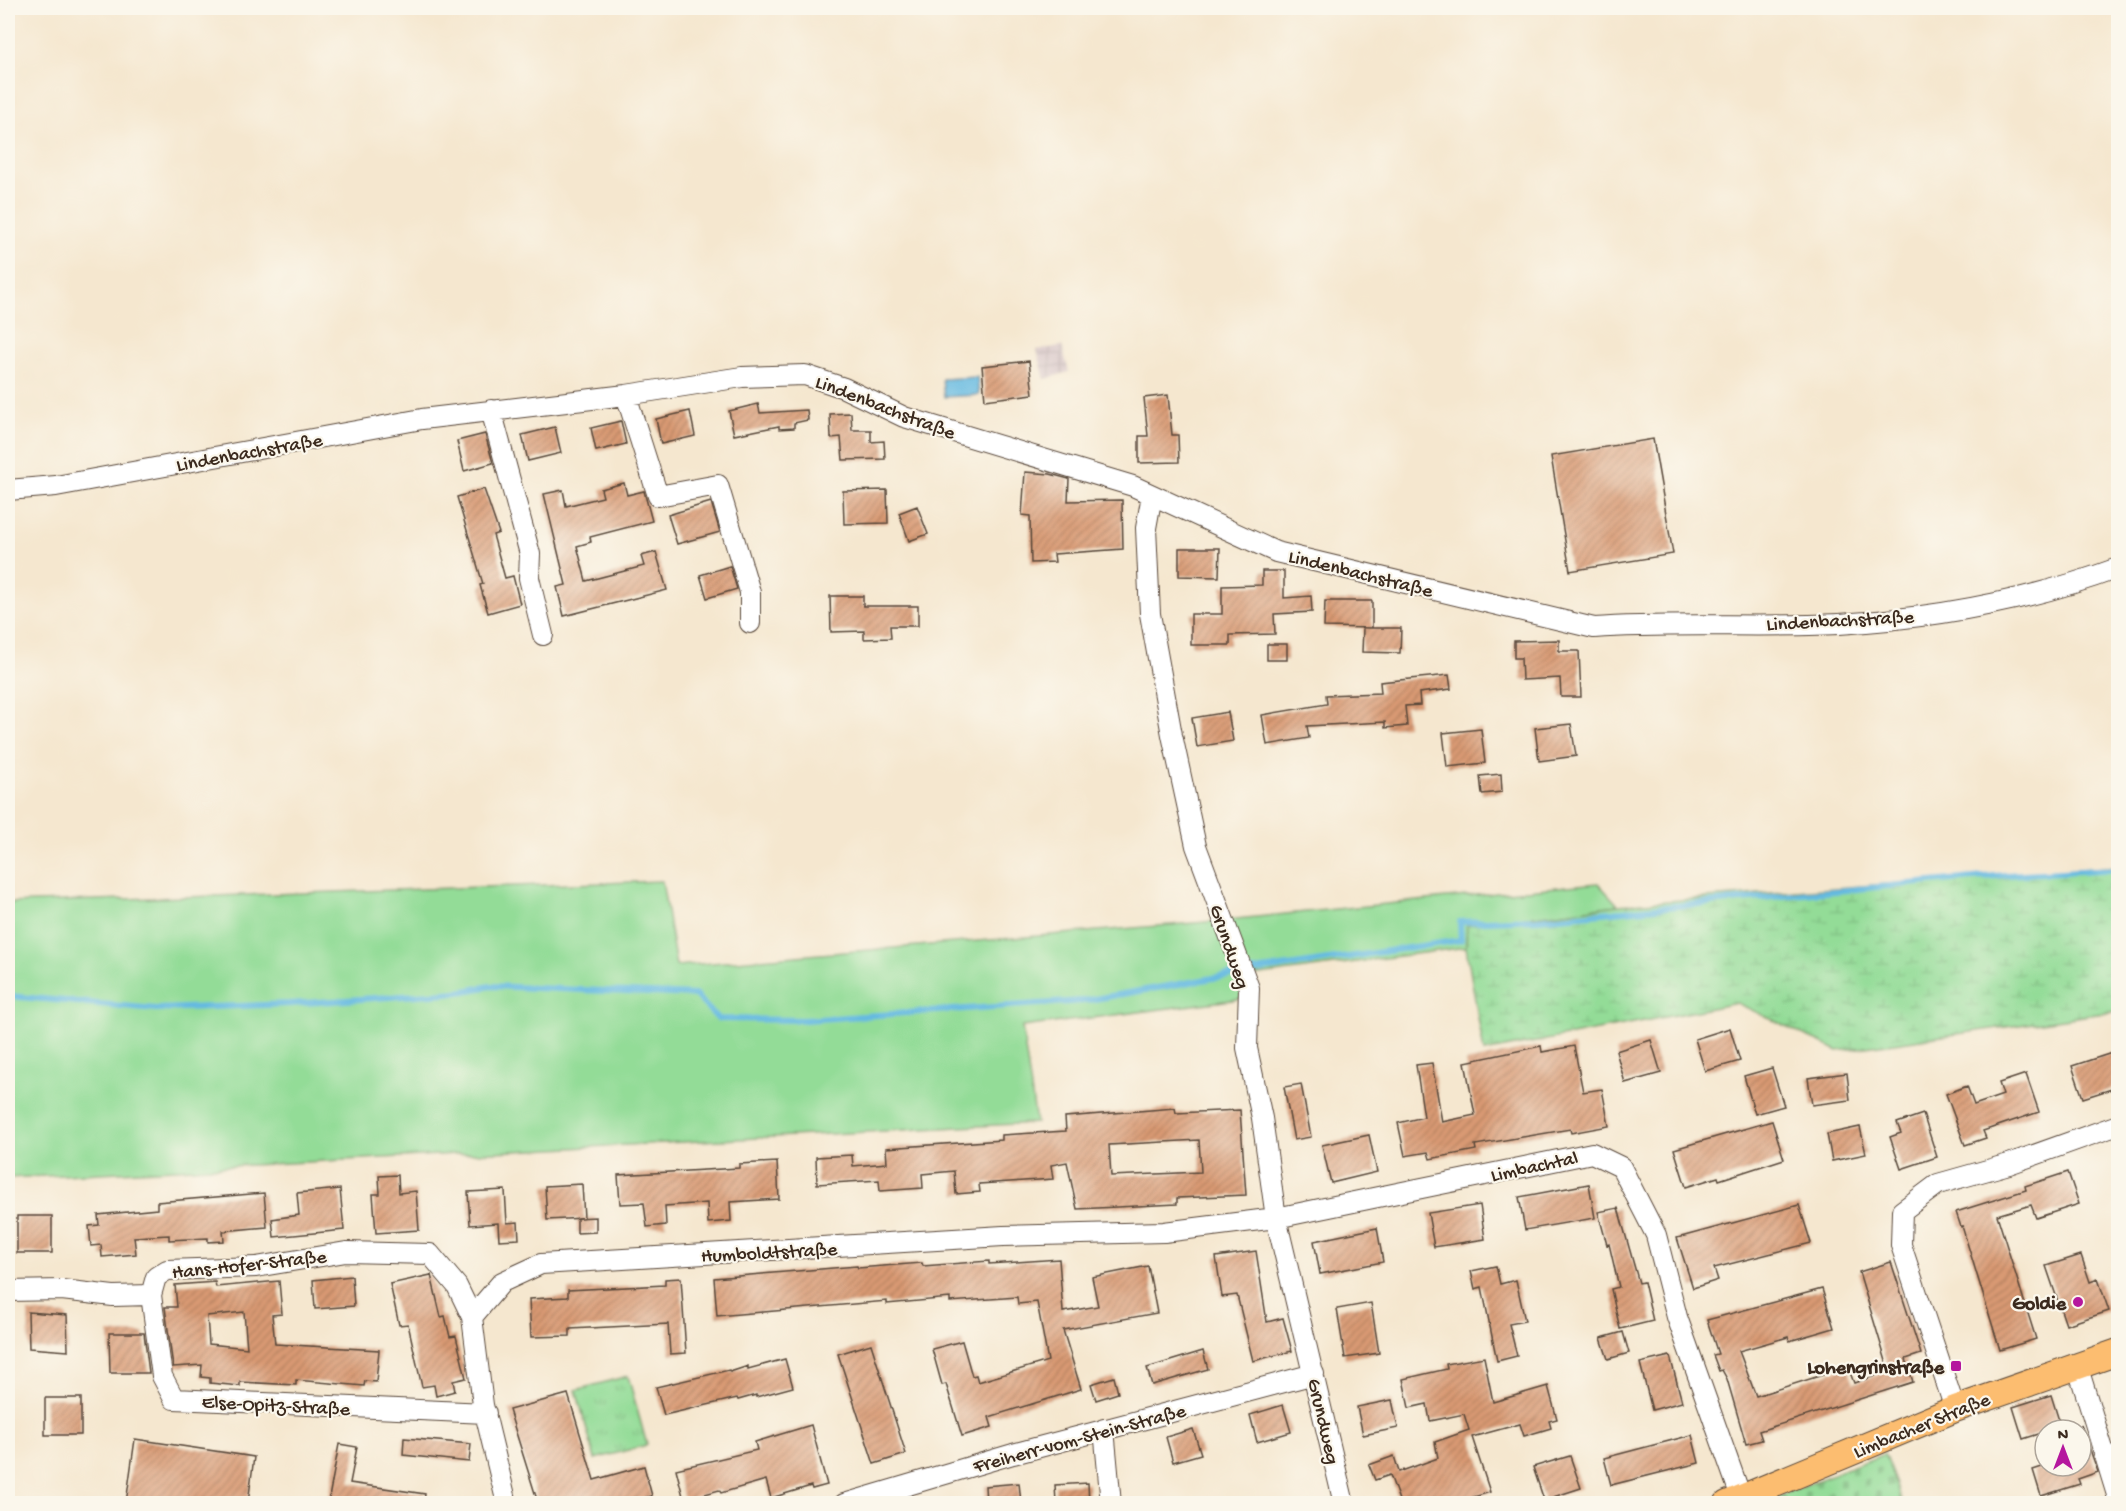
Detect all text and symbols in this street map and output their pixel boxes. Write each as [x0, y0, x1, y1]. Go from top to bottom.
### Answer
street label: Lindenbachstraße [811, 372, 959, 447]
street label: Lindenbachstraße [175, 430, 325, 479]
street label: Lindenbachstraße [1286, 546, 1435, 605]
street label: Lindenbachstraße [1766, 607, 1915, 638]
street label: Grundweg [1203, 902, 1253, 992]
street label: Limbachtal [1489, 1148, 1581, 1189]
street label: Humboldtstraße [700, 1239, 839, 1270]
street label: Hans-Hofer-Straße [171, 1247, 328, 1286]
place label: Goldie [2012, 1294, 2067, 1317]
marker: Goldie [2071, 1295, 2085, 1309]
place label: Lohengrinstraße [1807, 1358, 1945, 1381]
marker: Lohengrinstraße [1949, 1359, 1963, 1373]
street label: Grundweg [1301, 1377, 1343, 1467]
street label: Limbacher Straße [1851, 1389, 1995, 1465]
street label: Else-Opitz-Straße [201, 1392, 351, 1423]
street label: Freiherr-vom-Stein-Straße [970, 1401, 1189, 1480]
north arrow [2033, 1418, 2093, 1478]
text: N [2058, 1427, 2069, 1446]

